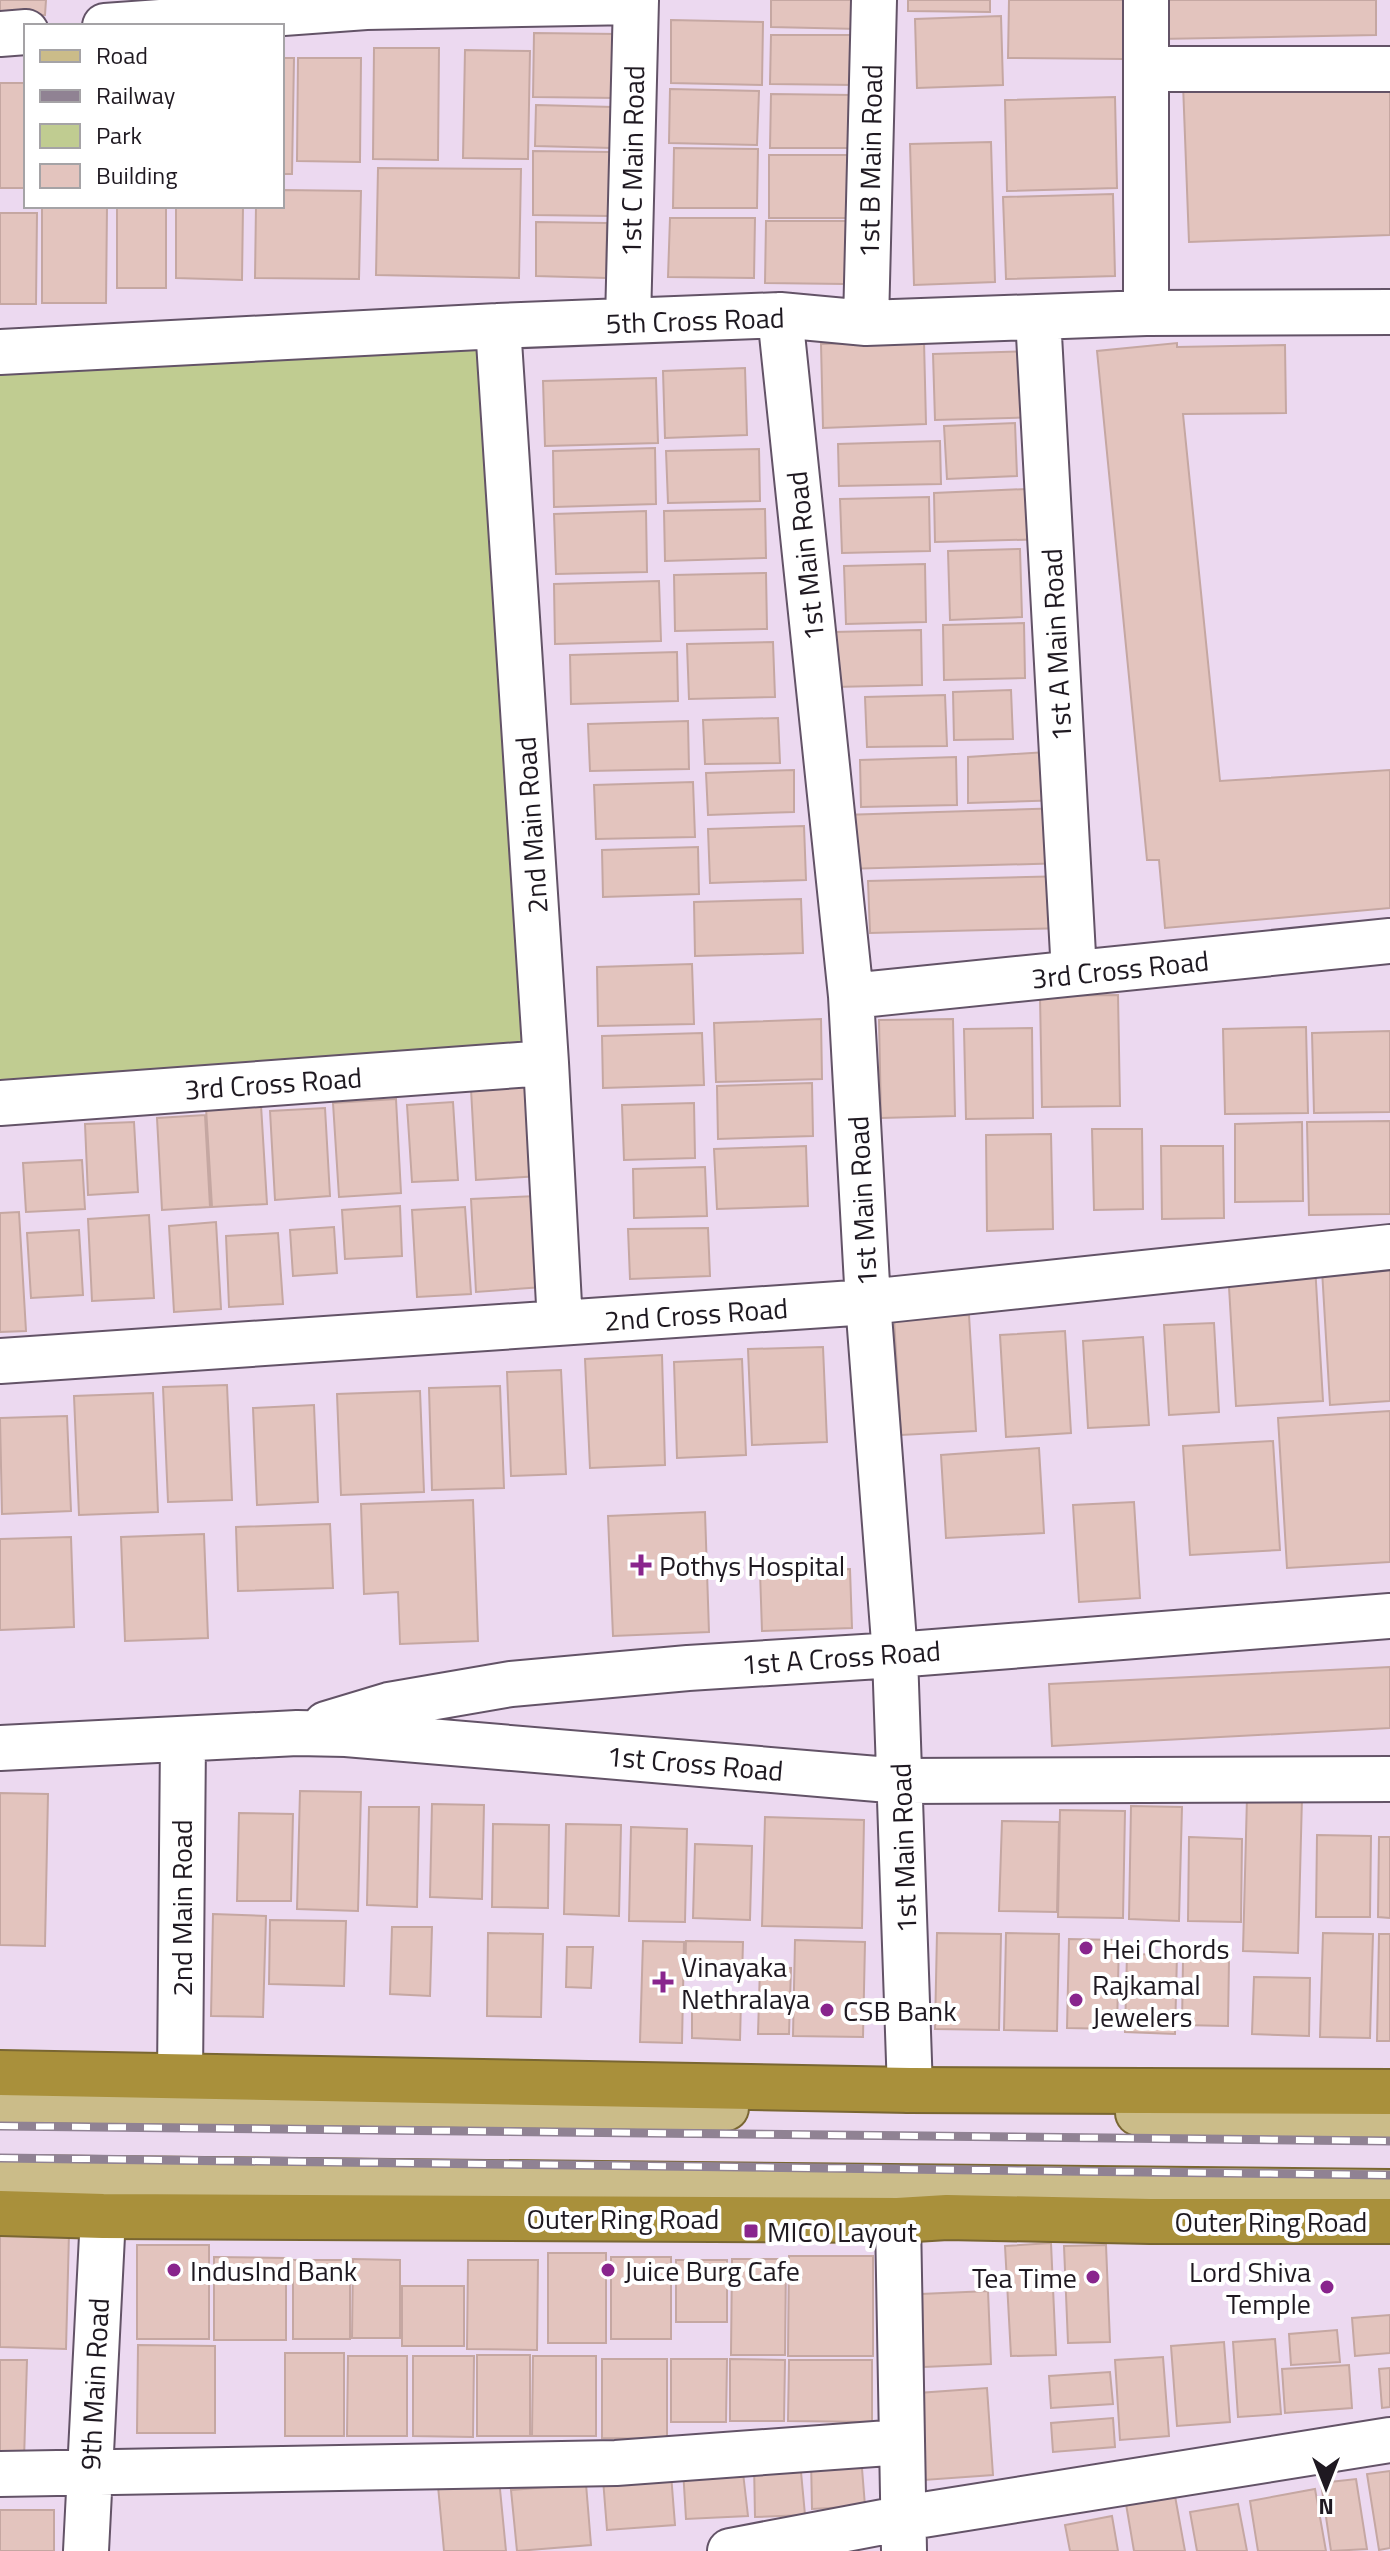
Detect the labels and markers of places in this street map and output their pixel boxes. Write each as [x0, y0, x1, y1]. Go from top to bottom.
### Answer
place label: Pothys Hospital [659, 1544, 845, 1587]
marker: Pothys Hospital [630, 1554, 652, 1576]
place label: Hei Chords [1102, 1927, 1229, 1970]
marker: Hei Chords [1077, 1939, 1095, 1957]
place label: Vinayaka Nethralaya [681, 1945, 810, 2020]
place label: Rajkamal Jewelers [1092, 1963, 1201, 2038]
marker: Vinayaka Nethralaya [652, 1971, 674, 1993]
place label: CSB Bank [843, 1989, 957, 2032]
marker: Rajkamal Jewelers [1067, 1991, 1085, 2009]
marker: CSB Bank [818, 2001, 836, 2019]
place label: MICO Layout [767, 2210, 917, 2253]
marker: MICO Layout [742, 2222, 760, 2240]
place label: IndusInd Bank [190, 2249, 357, 2292]
place label: Juice Burg Cafe [624, 2249, 800, 2292]
place label: Lord Shiva Temple [1189, 2250, 1311, 2325]
place label: Tea Time [972, 2256, 1077, 2299]
marker: IndusInd Bank [165, 2261, 183, 2279]
marker: Juice Burg Cafe [599, 2261, 617, 2279]
marker: Tea Time [1084, 2268, 1102, 2286]
marker: Lord Shiva Temple [1318, 2278, 1336, 2296]

